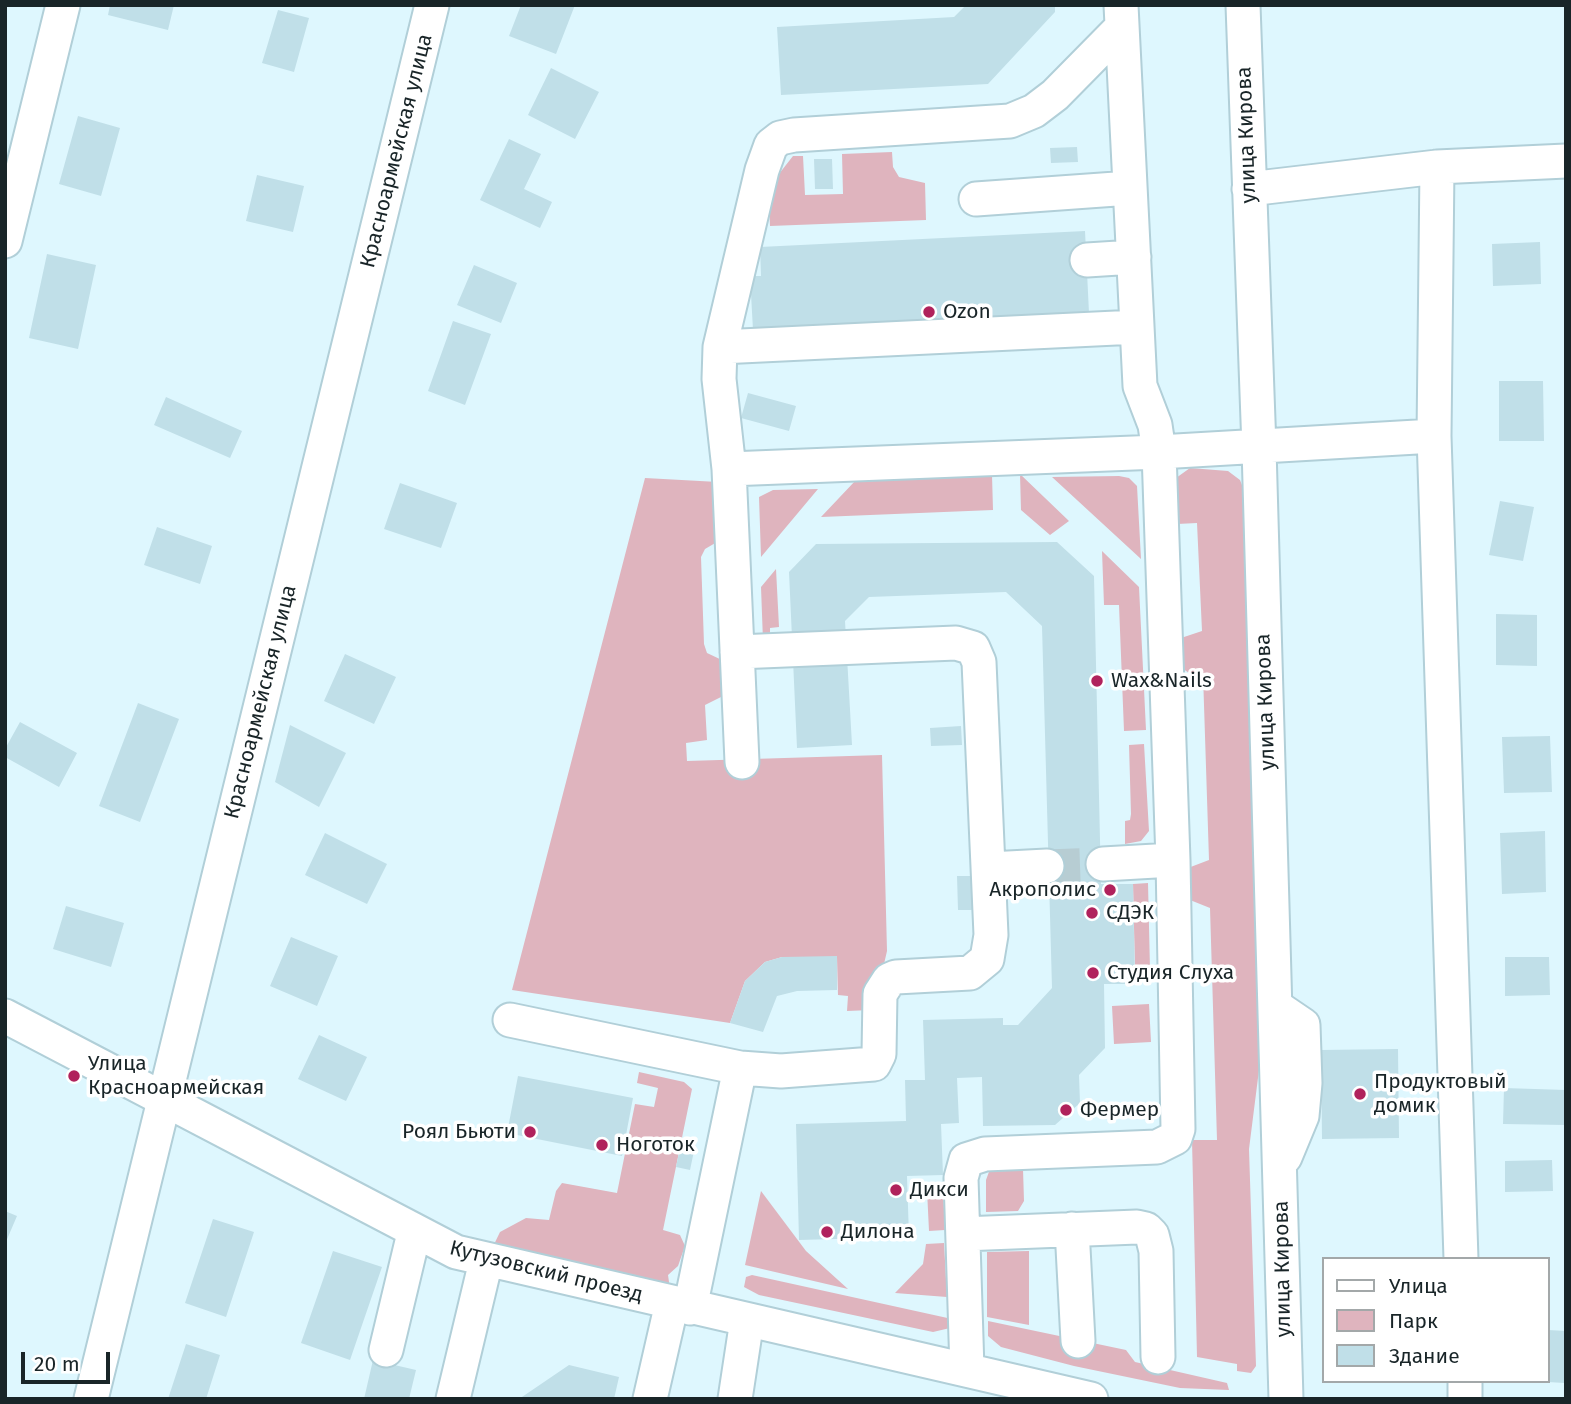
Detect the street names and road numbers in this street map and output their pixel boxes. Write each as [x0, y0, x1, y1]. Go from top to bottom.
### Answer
street label: Красноармейская улица [356, 31, 438, 271]
street label: улица Кирова [1232, 66, 1262, 204]
street label: Красноармейская улица [220, 582, 302, 822]
street label: улица Кирова [1251, 633, 1281, 771]
street label: улица Кирова [1269, 1200, 1297, 1338]
street label: Кутузовский проезд [447, 1236, 645, 1308]

